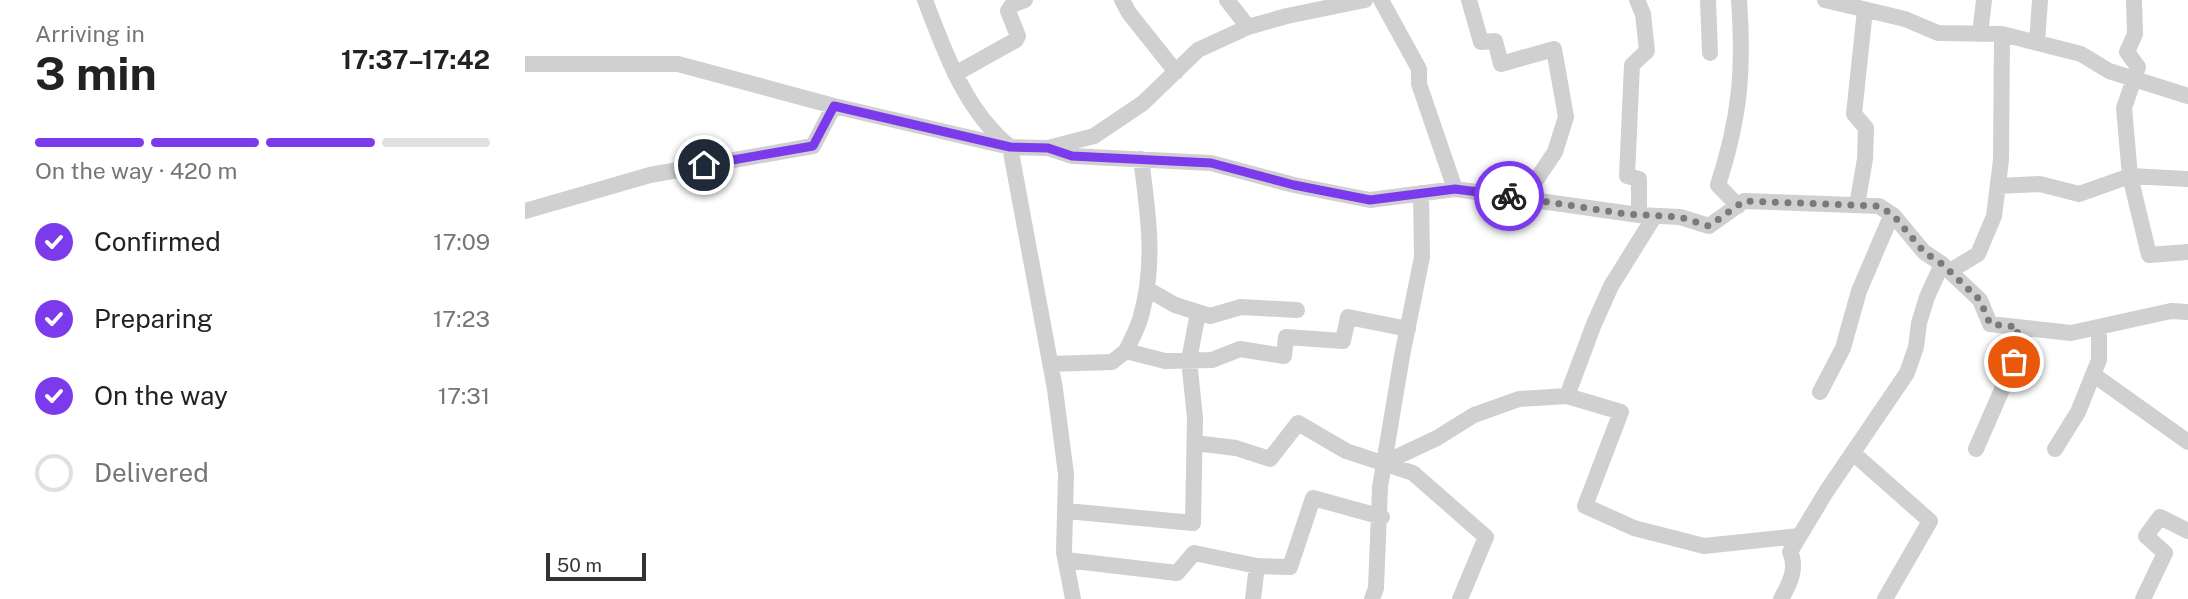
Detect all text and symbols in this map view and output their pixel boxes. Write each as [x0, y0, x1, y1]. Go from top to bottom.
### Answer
text: Arriving in [35, 20, 145, 47]
text: 17:37–17:42 [341, 44, 490, 75]
text: 3 min [35, 46, 157, 100]
pin [674, 135, 734, 195]
icon: home [685, 146, 723, 184]
text: On the way · 420 m [35, 157, 237, 184]
courier [1474, 161, 1544, 231]
icon: bike [1490, 177, 1528, 215]
icon: check [35, 223, 73, 261]
text: Confirmed [94, 226, 221, 257]
text: 17:09 [433, 228, 490, 255]
icon: check [35, 300, 73, 338]
text: Preparing [94, 303, 213, 334]
text: 17:23 [433, 305, 490, 332]
pin [1984, 332, 2044, 392]
icon: bag [1995, 343, 2033, 381]
icon: check [35, 377, 73, 415]
text: On the way [94, 380, 228, 411]
text: 17:31 [438, 382, 490, 409]
text: Delivered [94, 457, 209, 488]
scale bar [546, 550, 646, 582]
text: 50 m [557, 554, 602, 576]

